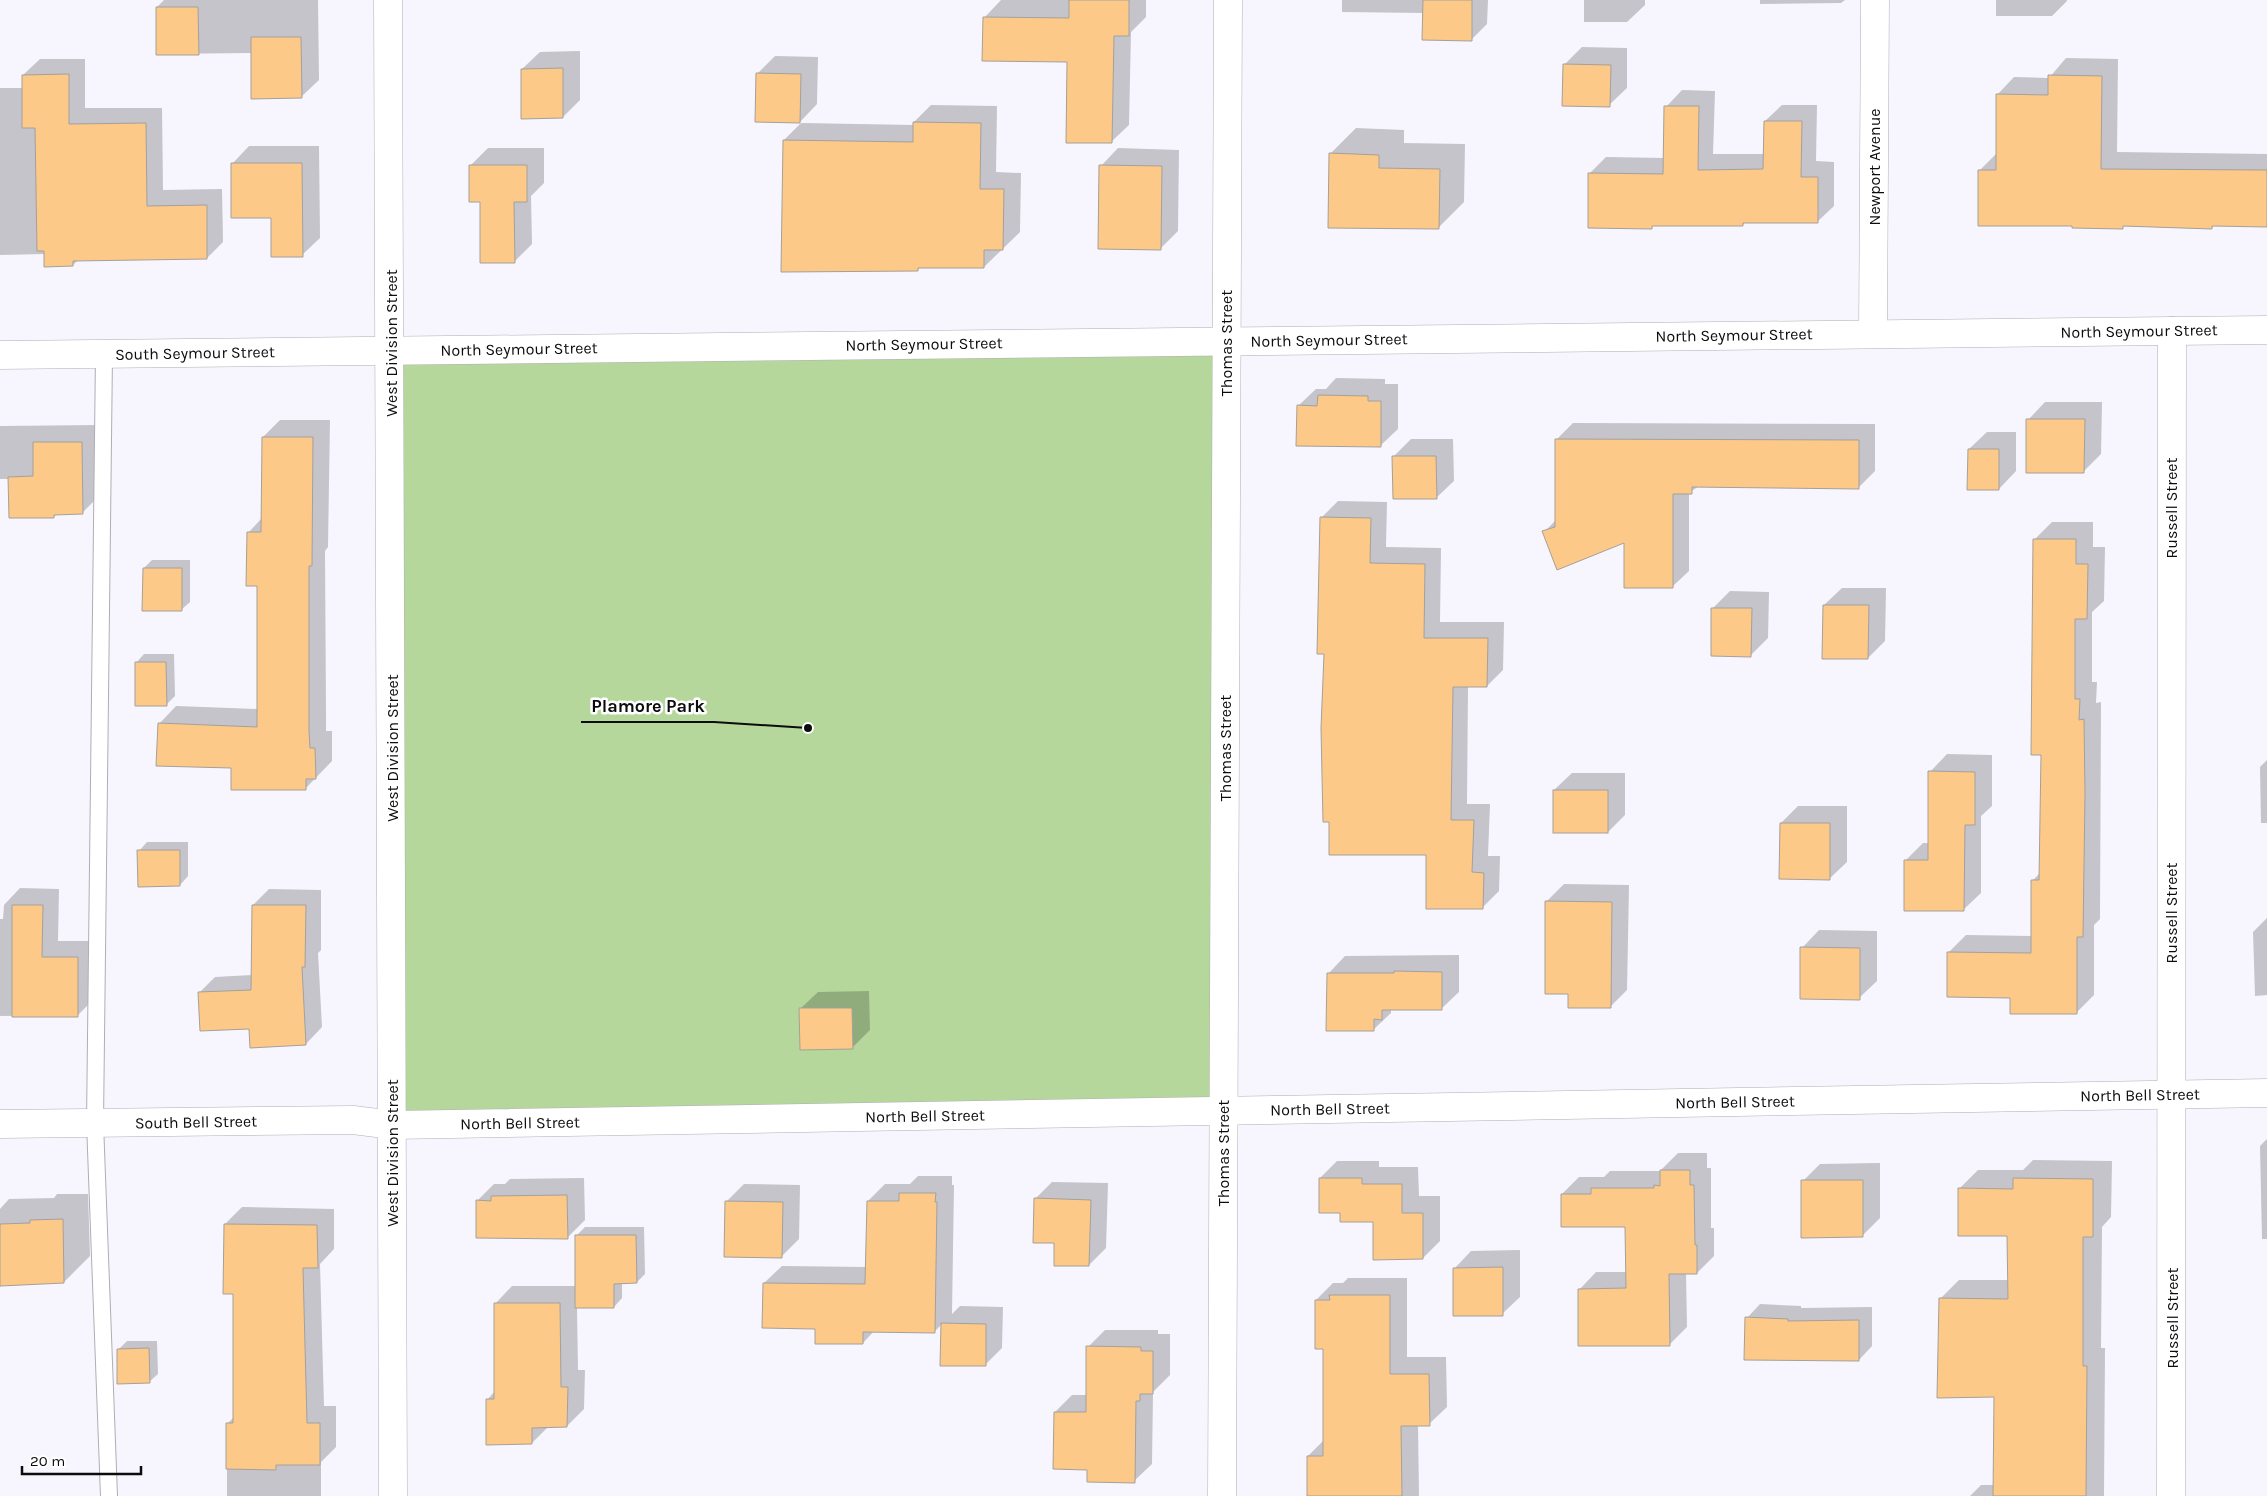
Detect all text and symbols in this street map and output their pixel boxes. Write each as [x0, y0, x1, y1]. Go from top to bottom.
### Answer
street label: Newport Avenue [1865, 108, 1884, 226]
street label: West Division Street [382, 269, 401, 417]
street label: Thomas Street [1217, 290, 1236, 396]
street label: North Seymour Street [2060, 320, 2218, 342]
street label: North Seymour Street [1655, 324, 1813, 346]
street label: North Seymour Street [1250, 329, 1408, 351]
street label: North Seymour Street [845, 333, 1003, 355]
street label: North Seymour Street [440, 338, 598, 360]
street label: South Seymour Street [115, 342, 275, 364]
street label: Russell Street [2162, 457, 2181, 559]
street label: West Division Street [383, 674, 402, 822]
callout: Plamore Park [581, 689, 714, 722]
text: Plamore Park [591, 695, 705, 717]
street label: Thomas Street [1216, 695, 1235, 801]
street label: Russell Street [2162, 862, 2181, 964]
street label: West Division Street [383, 1079, 402, 1227]
street label: North Bell Street [2080, 1084, 2200, 1106]
street label: North Bell Street [1675, 1091, 1795, 1113]
street label: North Bell Street [1270, 1098, 1390, 1120]
street label: Thomas Street [1214, 1100, 1233, 1206]
street label: North Bell Street [865, 1105, 985, 1127]
street label: South Bell Street [135, 1111, 257, 1133]
street label: North Bell Street [460, 1112, 580, 1134]
street label: Russell Street [2163, 1267, 2182, 1369]
scale bar [22, 1444, 141, 1476]
text: 20 m [30, 1452, 65, 1470]

